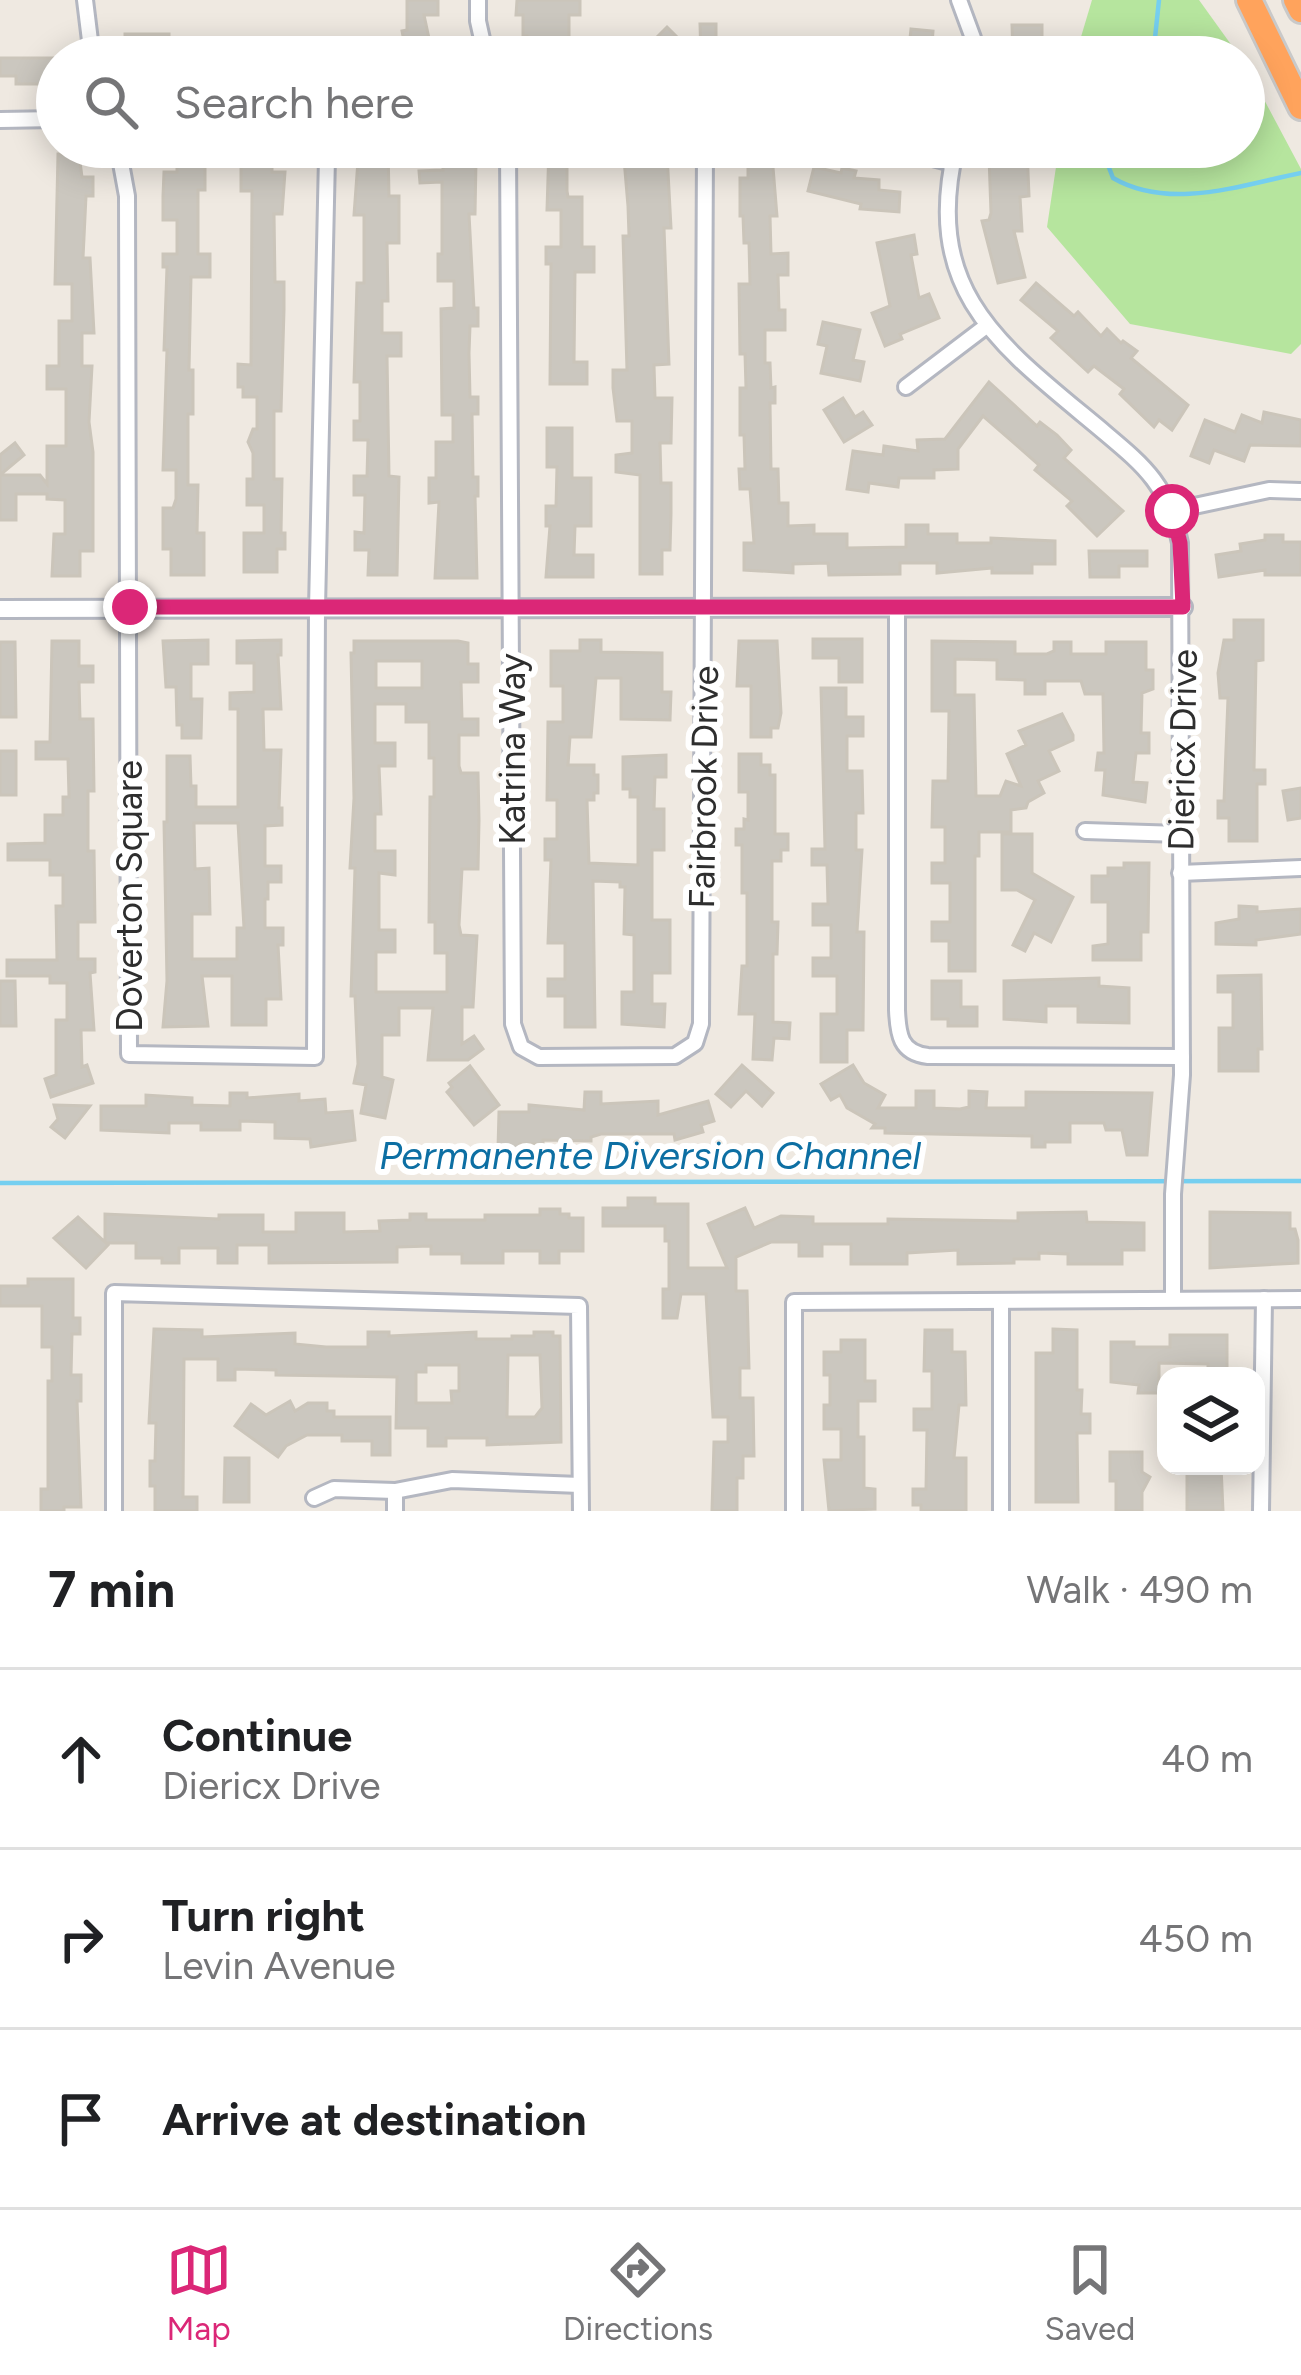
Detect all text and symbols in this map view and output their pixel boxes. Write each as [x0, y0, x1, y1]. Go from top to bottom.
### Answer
search box [36, 36, 1265, 168]
icon: search [78, 69, 144, 135]
text: Search here [174, 75, 414, 129]
route start [1145, 484, 1199, 538]
route end [103, 580, 157, 634]
street label: Diericx Drive [1159, 649, 1206, 851]
street label: Katrina Way [491, 653, 534, 845]
street label: Fairbrook Drive [680, 665, 727, 909]
street label: Doverton Square [108, 760, 151, 1032]
water label: Permanente Diversion Channel [379, 1132, 921, 1179]
map controls [1157, 1367, 1265, 1475]
button: layers [1157, 1367, 1265, 1475]
text: 7 min [48, 1559, 175, 1620]
text: Walk · 490 m [1026, 1566, 1253, 1613]
text: Continue [162, 1708, 352, 1762]
icon: ahead [48, 1726, 114, 1792]
text: 40 m [1161, 1735, 1253, 1782]
text: Diericx Drive [162, 1762, 381, 1809]
text: Turn right [162, 1888, 365, 1942]
icon: right [48, 1906, 114, 1972]
text: 450 m [1139, 1915, 1253, 1962]
text: Levin Avenue [162, 1942, 396, 1989]
icon: arrive [48, 2086, 114, 2152]
text: Arrive at destination [162, 2092, 586, 2146]
tab: Map [166, 2237, 232, 2348]
tab: Directions [563, 2237, 713, 2348]
tab: Saved [1044, 2237, 1135, 2348]

